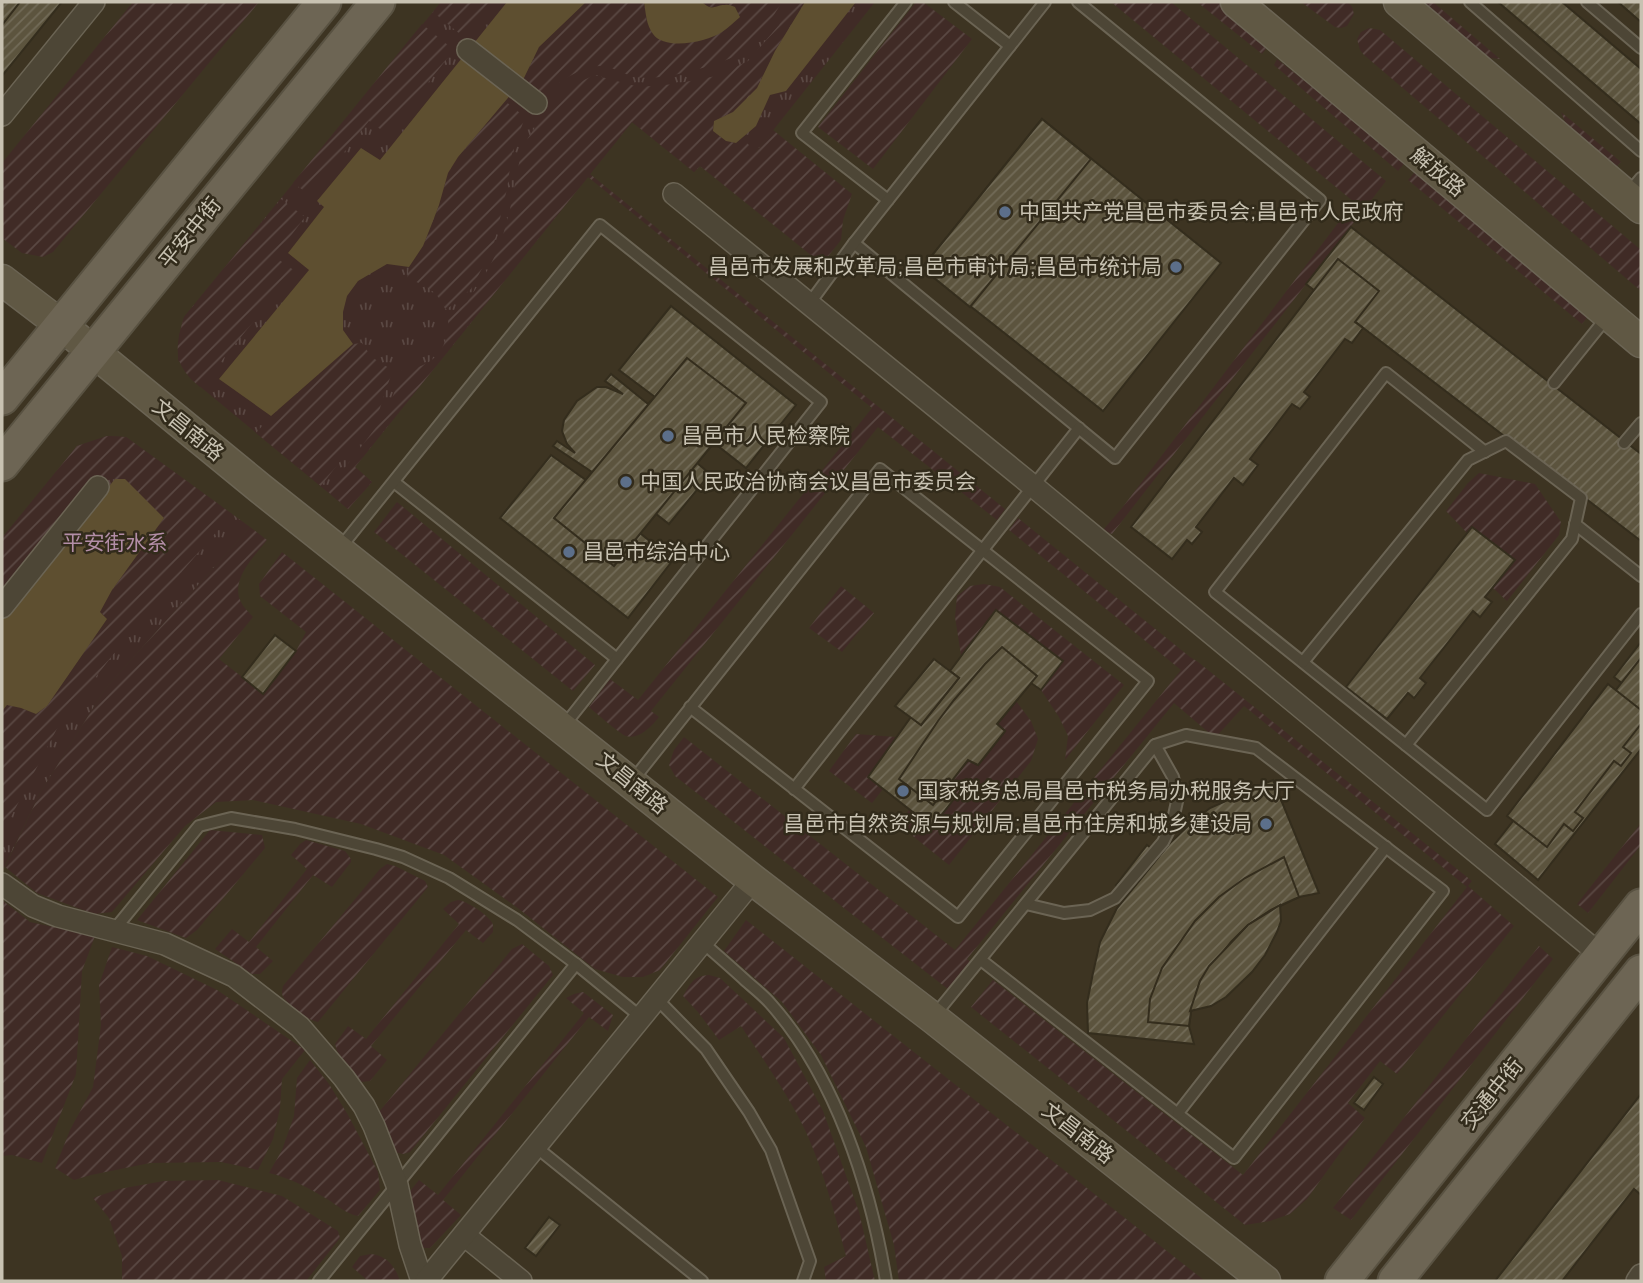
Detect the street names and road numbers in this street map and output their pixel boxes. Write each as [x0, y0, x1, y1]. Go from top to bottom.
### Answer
street label: 解放路 [1406, 140, 1472, 202]
street label: 平安中街 [152, 191, 227, 274]
street label: 文昌南路 [147, 392, 230, 467]
street label: 文昌南路 [591, 745, 674, 820]
street label: 交通中街 [1454, 1052, 1529, 1135]
street label: 文昌南路 [1037, 1095, 1120, 1169]

